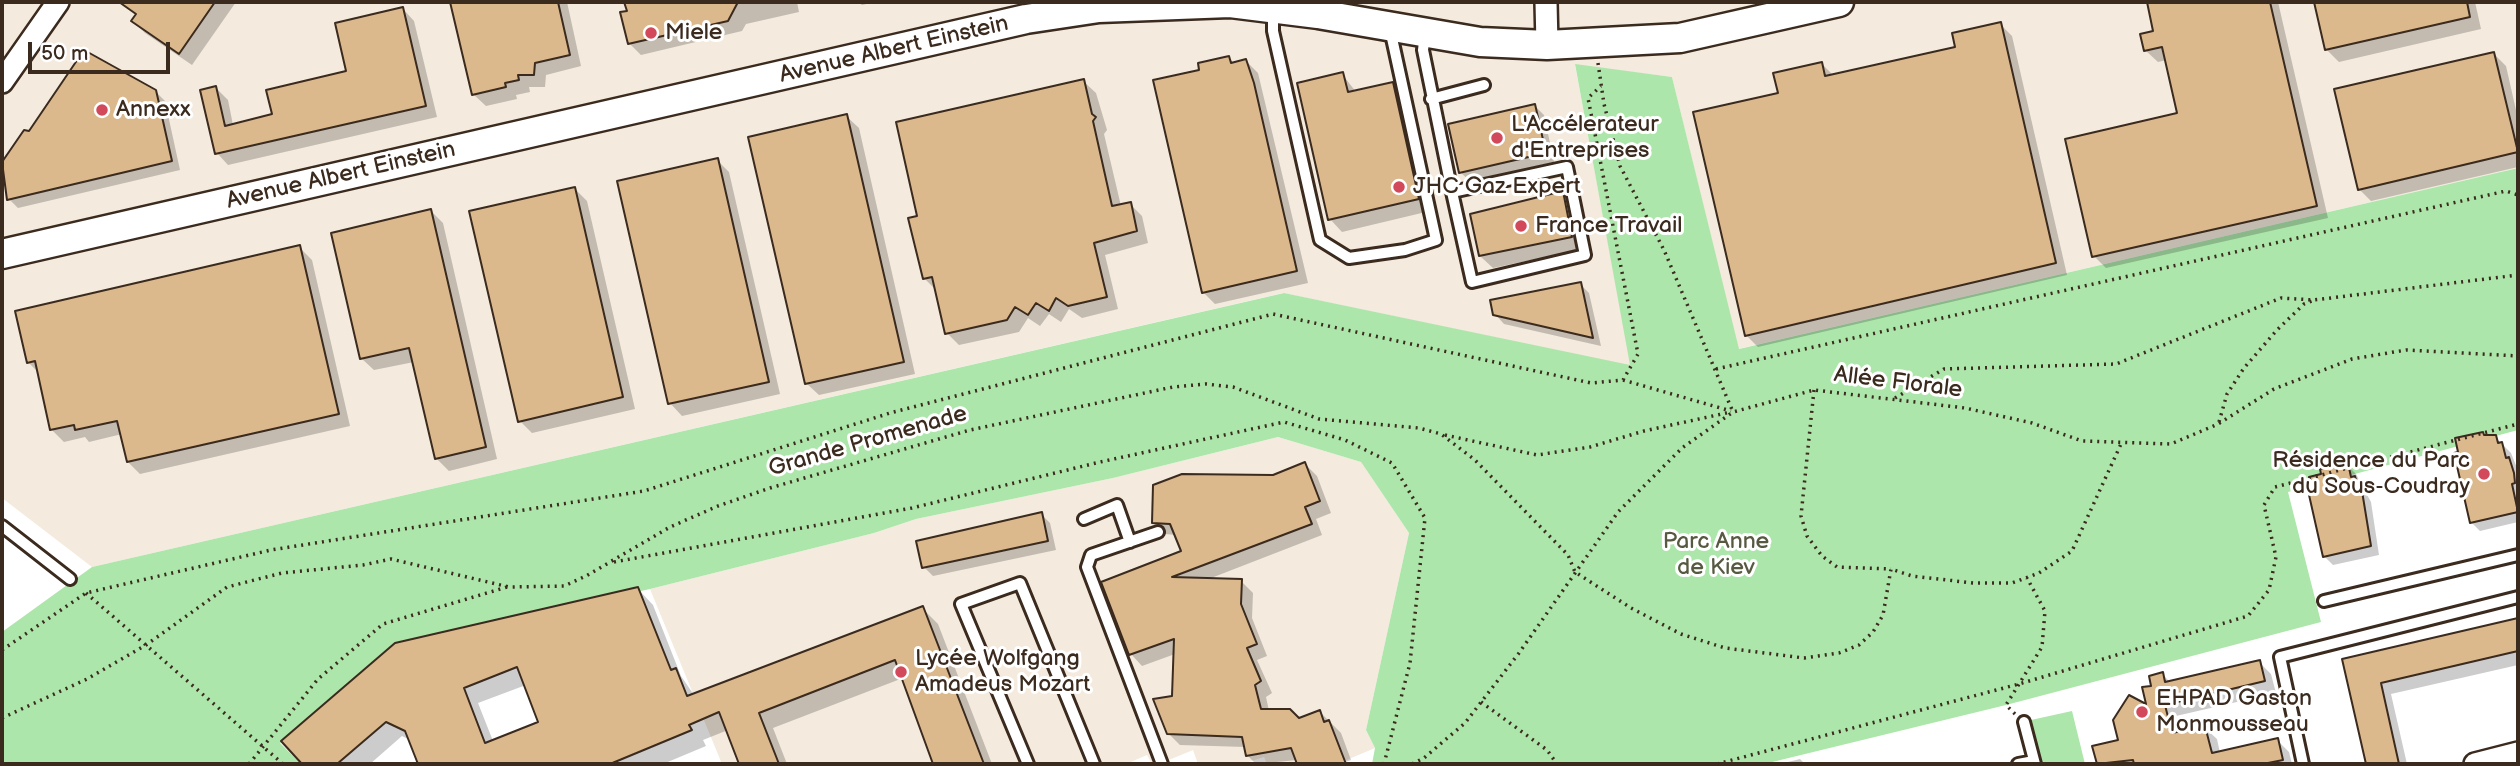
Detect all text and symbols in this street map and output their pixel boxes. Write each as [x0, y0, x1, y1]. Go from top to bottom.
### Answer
street label: Avenue Albert Einstein [777, 10, 1011, 90]
place label: Miele [665, 19, 722, 47]
marker: Miele [643, 25, 659, 41]
scale bar [32, 28, 173, 72]
text: 50 m [41, 41, 88, 66]
place label: Annexx [116, 96, 191, 124]
marker: Annexx [94, 102, 110, 118]
place label: L'Accélerateur d'Entreprises [1511, 111, 1659, 165]
marker: L'Accélerateur d'Entreprises [1489, 130, 1505, 146]
street label: Avenue Albert Einstein [224, 136, 458, 216]
place label: JHC Gaz Expert [1413, 173, 1581, 201]
marker: JHC Gaz Expert [1391, 179, 1407, 195]
place label: France Travail [1535, 212, 1682, 240]
marker: France Travail [1513, 218, 1529, 234]
street label: Allée Florale [1832, 361, 1964, 405]
street label: Grande Promenade [766, 400, 970, 484]
place label: Résidence du Parc du Sous-Coudray [2272, 447, 2470, 501]
marker: Résidence du Parc du Sous-Coudray [2476, 466, 2492, 482]
park label: Parc Anne de Kiev [1663, 528, 1769, 582]
place label: Lycée Wolfgang Amadeus Mozart [915, 645, 1090, 699]
marker: Lycée Wolfgang Amadeus Mozart [893, 664, 909, 680]
place label: EHPAD Gaston Monmousseau [2156, 685, 2312, 739]
marker: EHPAD Gaston Monmousseau [2134, 704, 2150, 720]

